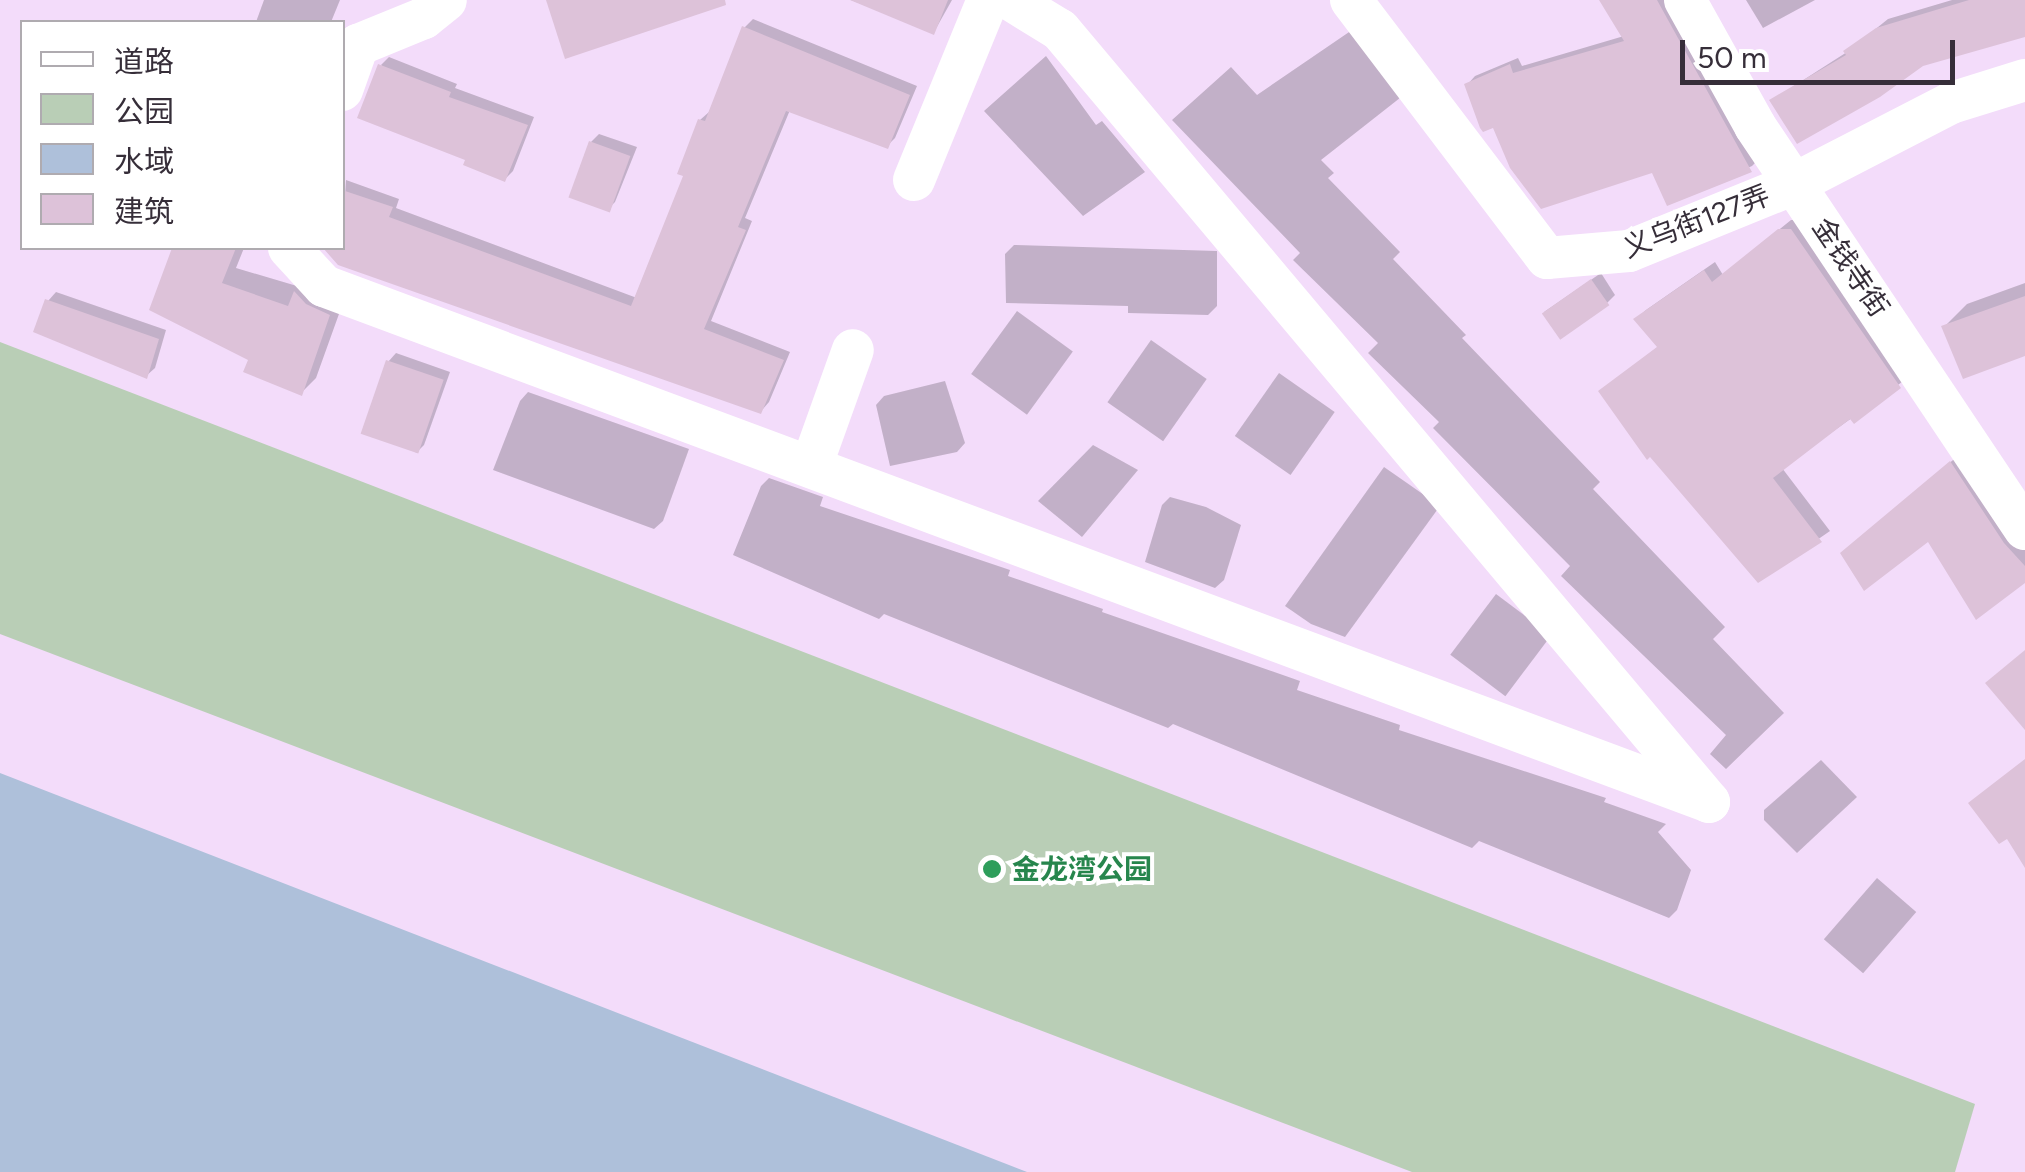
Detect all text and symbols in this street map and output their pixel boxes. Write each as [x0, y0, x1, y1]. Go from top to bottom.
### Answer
legend [20, 20, 345, 250]
scale bar [1685, 20, 1960, 82]
text: 50 m [1697, 39, 1766, 76]
text: 道路 [114, 43, 174, 80]
text: 公园 [114, 93, 174, 130]
text: 水域 [114, 143, 174, 180]
street label: 义乌街127弄 [1618, 178, 1774, 264]
text: 建筑 [114, 193, 174, 230]
street label: 金钱寺街 [1806, 211, 1896, 323]
place label: 金龙湾公园 [1012, 852, 1152, 886]
marker: 金龙湾公园 [981, 858, 1003, 880]

